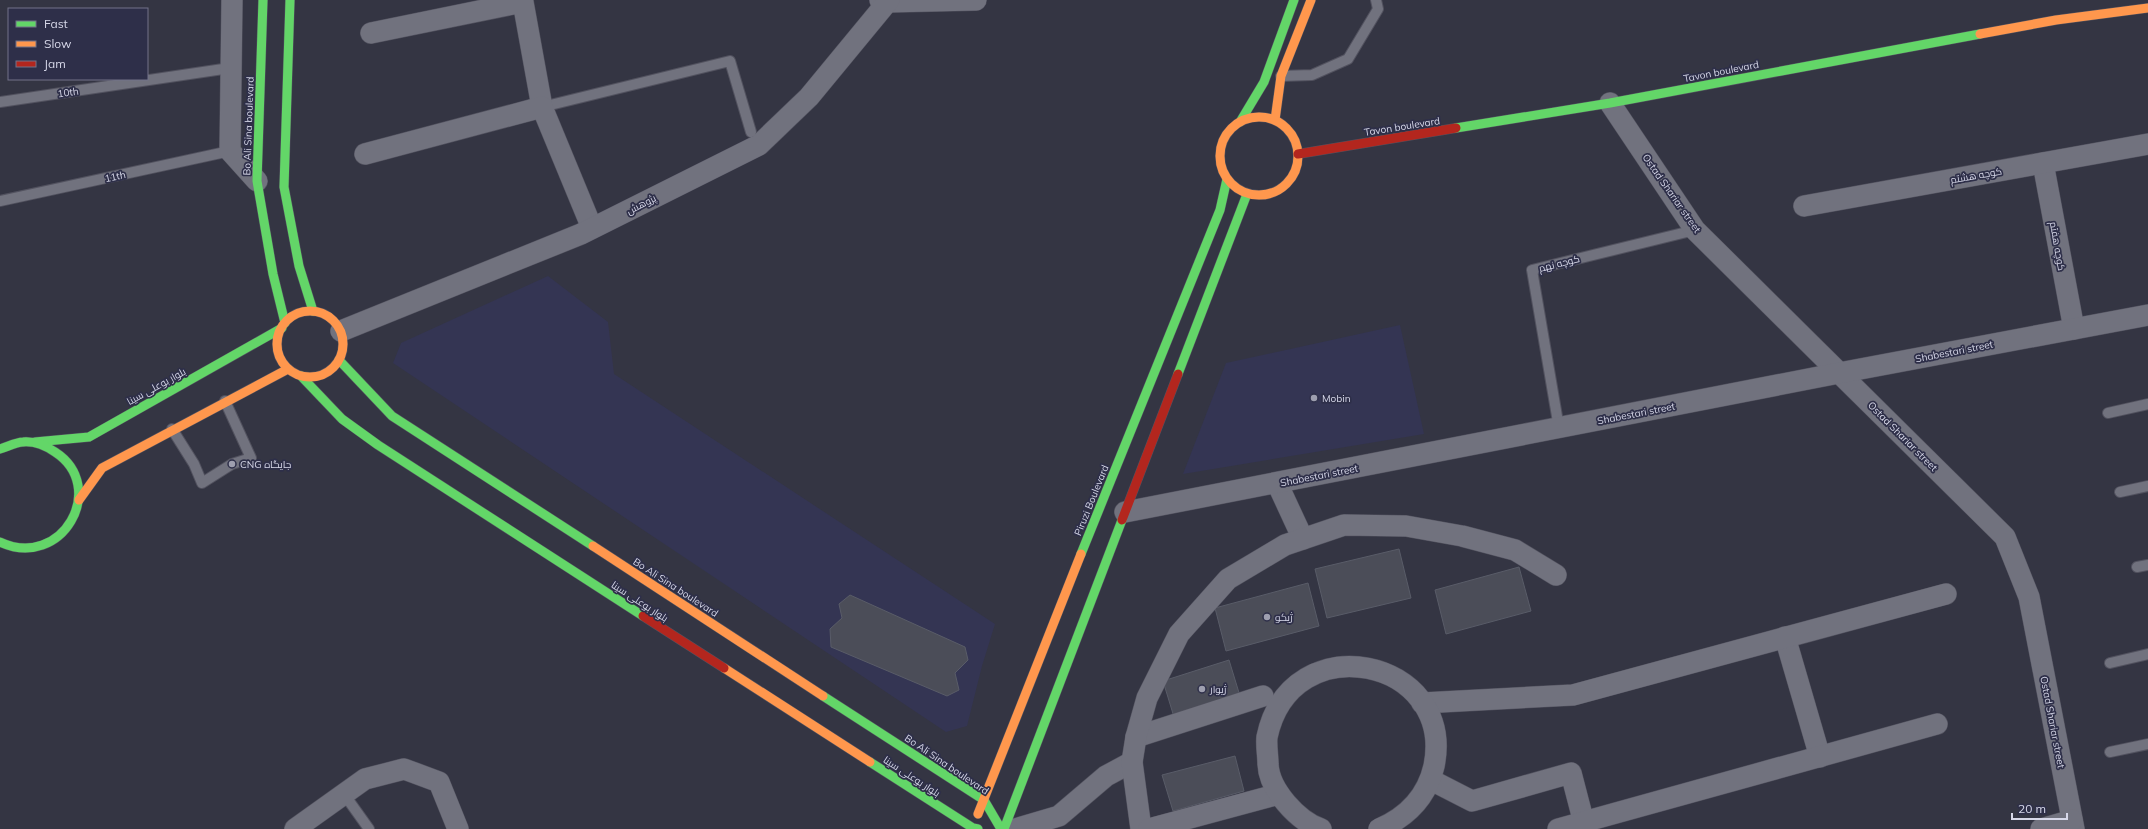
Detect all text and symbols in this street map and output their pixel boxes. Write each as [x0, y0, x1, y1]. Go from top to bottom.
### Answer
legend [8, 8, 148, 80]
text: Fast [44, 16, 68, 31]
text: Slow [44, 36, 72, 51]
text: Jam [44, 56, 66, 71]
street label: Tavon boulevard [1682, 58, 1760, 85]
street label: Bo Ali Sina boulevard [240, 76, 257, 176]
street label: 10th [57, 85, 80, 100]
street label: Tavon boulevard [1363, 114, 1441, 139]
street label: Ostad Shariar street [1639, 151, 1704, 236]
street label: کوچه هشتم [1949, 165, 2003, 187]
street label: 11th [103, 168, 127, 185]
street label: پژوهش [624, 191, 659, 217]
street label: کوچه هفتم [2046, 220, 2068, 272]
street label: کوچه نهم [1537, 252, 1581, 276]
street label: Shabestari street [1914, 337, 1995, 365]
street label: بلوار بوعلی سینا [124, 365, 188, 408]
place label: Mobin [1322, 392, 1351, 405]
marker: Mobin [1309, 393, 1319, 403]
street label: Shabestari street [1596, 399, 1677, 427]
street label: Ostad Shariar street [1865, 399, 1941, 474]
place label: CNG جایگاه [240, 458, 291, 471]
marker: CNG جایگاه [227, 459, 237, 469]
street label: Shabestari street [1279, 461, 1360, 489]
street label: Piruzi Boulevard [1071, 463, 1112, 538]
street label: Bo Ali Sina boulevard [631, 555, 721, 620]
street label: بلوار بوعلی سینا [609, 578, 671, 625]
place label: ژیکو [1275, 611, 1293, 624]
marker: ژیکو [1262, 612, 1272, 622]
street label: Ostad Shariar street [2037, 675, 2068, 770]
place label: ژیوار [1209, 683, 1227, 696]
marker: ژیوار [1197, 684, 1207, 694]
street label: Bo Ali Sina boulevard [902, 731, 991, 797]
street label: بلوار بوعلی سینا [881, 753, 943, 800]
scale bar [2012, 795, 2067, 821]
text: 20 m [2018, 801, 2046, 816]

